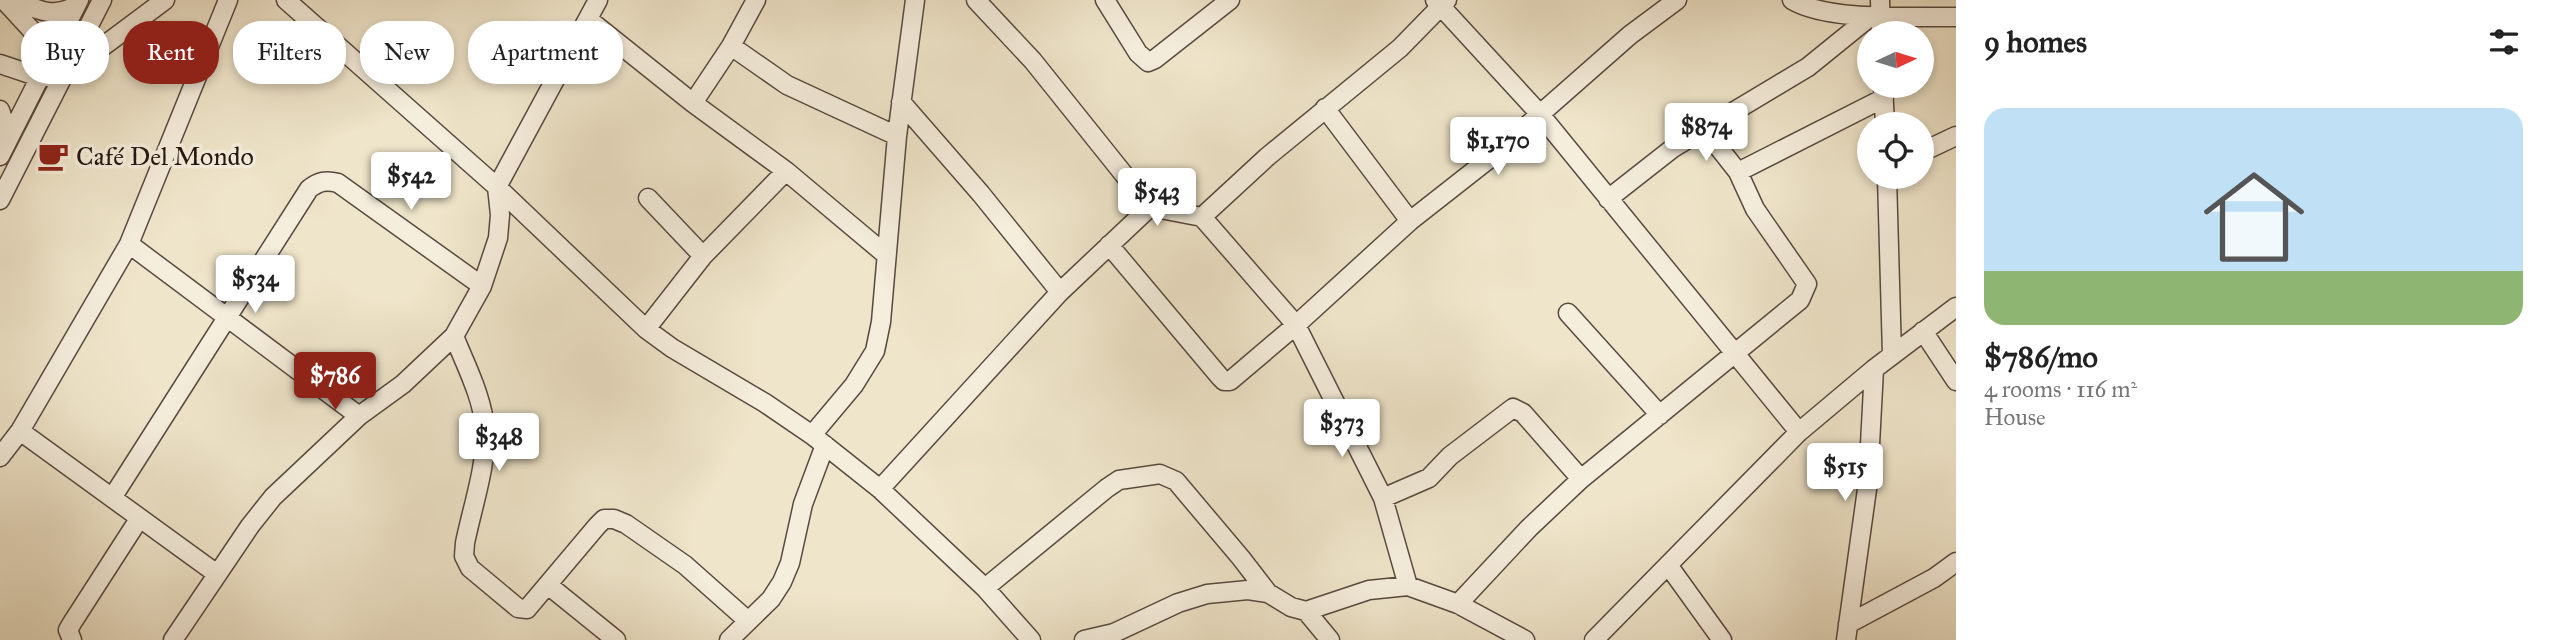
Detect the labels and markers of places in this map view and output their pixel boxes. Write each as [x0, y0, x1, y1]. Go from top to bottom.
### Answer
pin: $874 [1665, 104, 1747, 163]
pin: $1,170 [1441, 118, 1555, 177]
cafe icon: Café Del Mondo [36, 139, 70, 173]
place label: Café Del Mondo [76, 140, 254, 172]
pin: $542 [370, 152, 452, 212]
pin: $543 [1116, 168, 1198, 228]
pin: $534 [214, 256, 296, 315]
pin: $786 [294, 352, 376, 412]
pin: $373 [1301, 400, 1383, 459]
pin: $348 [458, 414, 540, 473]
pin: $515 [1804, 444, 1886, 503]

